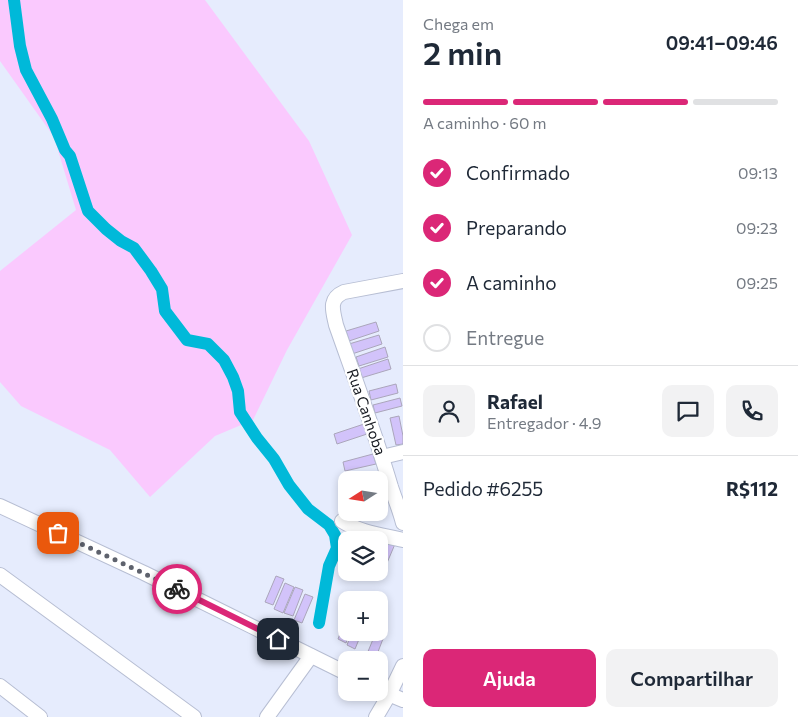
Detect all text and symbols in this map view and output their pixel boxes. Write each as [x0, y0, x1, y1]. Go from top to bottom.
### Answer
text: Chega em [423, 14, 494, 33]
text: 09:41–09:46 [666, 31, 778, 54]
text: 2 min [423, 32, 502, 72]
text: A caminho · 60 m [423, 113, 546, 132]
icon: check [423, 159, 451, 187]
text: Confirmado [466, 161, 570, 184]
text: 09:13 [738, 163, 778, 182]
icon: check [423, 214, 451, 242]
text: Preparando [466, 216, 567, 239]
text: 09:23 [736, 218, 778, 237]
icon: check [423, 269, 451, 297]
text: A caminho [466, 271, 557, 294]
text: 09:25 [736, 273, 778, 292]
text: Entregue [466, 326, 544, 349]
street label: Rua Canhoba [344, 366, 390, 457]
button: person [423, 385, 475, 437]
button: chat [662, 385, 714, 437]
button: phone [726, 385, 778, 437]
text: Rafael [487, 390, 543, 413]
text: Entregador · 4.9 [487, 413, 602, 432]
north arrow [338, 471, 388, 521]
map controls [338, 471, 388, 701]
text: Pedido #6255 [423, 477, 543, 500]
text: R$112 [726, 477, 778, 500]
pin [37, 512, 79, 554]
icon: bag [44, 519, 72, 547]
button: layers [338, 531, 388, 581]
courier [152, 564, 202, 614]
icon: bike [163, 575, 191, 603]
button: + [338, 591, 388, 641]
pin [257, 618, 299, 660]
icon: home [264, 625, 292, 653]
button: Ajuda [423, 649, 596, 707]
button: Compartilhar [606, 649, 778, 707]
button: − [338, 651, 388, 701]

